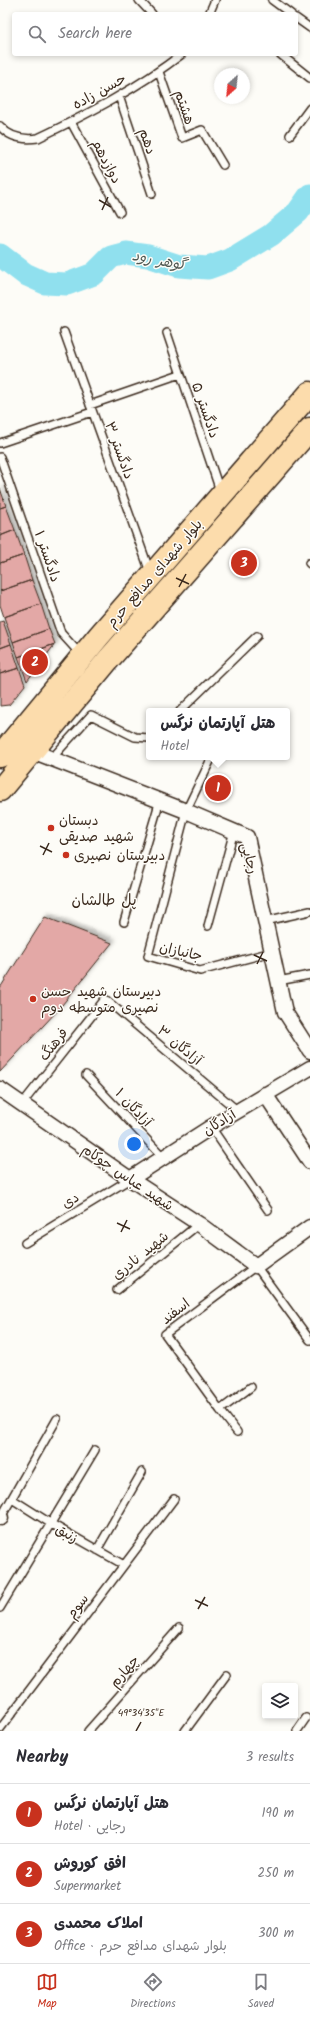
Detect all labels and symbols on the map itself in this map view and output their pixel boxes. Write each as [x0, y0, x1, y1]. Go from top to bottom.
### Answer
street label: حسن زاده [69, 68, 130, 116]
north arrow [214, 68, 250, 104]
street label: هشتم [168, 87, 200, 128]
street label: دهم [132, 125, 162, 157]
street label: دوازدهم [85, 135, 127, 188]
water label: گوهر رود [130, 244, 190, 278]
street label: دادگستر ۵ [185, 379, 225, 441]
street label: دادگستر ۳ [99, 419, 140, 482]
street label: بلوار شهدای مدافع حرم [101, 514, 208, 633]
street label: دادگستر ۱ [28, 528, 66, 585]
pin: 3 [231, 548, 257, 578]
pin: 2 [22, 647, 48, 677]
pin: 1 [205, 773, 231, 803]
place label: دبستان شهید صدیقی [59, 810, 134, 848]
marker: دبستان شهید صدیقی [46, 823, 56, 833]
street label: رجایی [234, 840, 264, 876]
place label: دبیرستان نصیری [74, 845, 165, 867]
marker: دبیرستان نصیری [61, 850, 71, 860]
district label: پل طالشان [71, 889, 137, 913]
street label: جانبازان [157, 936, 204, 968]
place label: دبیرستان شهید حسن نصیری متوسطه دوم [41, 981, 161, 1019]
marker: دبیرستان شهید حسن نصیری متوسطه دوم [28, 994, 38, 1004]
street label: آزادگان ۳ [152, 1020, 207, 1072]
street label: فرهنگ [34, 1023, 74, 1066]
street label: آزادگان ۱ [109, 1083, 158, 1133]
street label: آزادگان [199, 1104, 241, 1142]
your location [124, 1134, 144, 1154]
street label: شهید عباس چوکام [77, 1139, 178, 1217]
street label: دی [57, 1187, 84, 1215]
street label: شهید نادری [107, 1226, 174, 1286]
street label: اسفند [156, 1293, 195, 1330]
street label: زنبق [51, 1519, 82, 1549]
street label: سوم [61, 1589, 95, 1624]
street label: چهارم [104, 1650, 145, 1693]
text: 49°34'35"E [118, 1705, 165, 1721]

